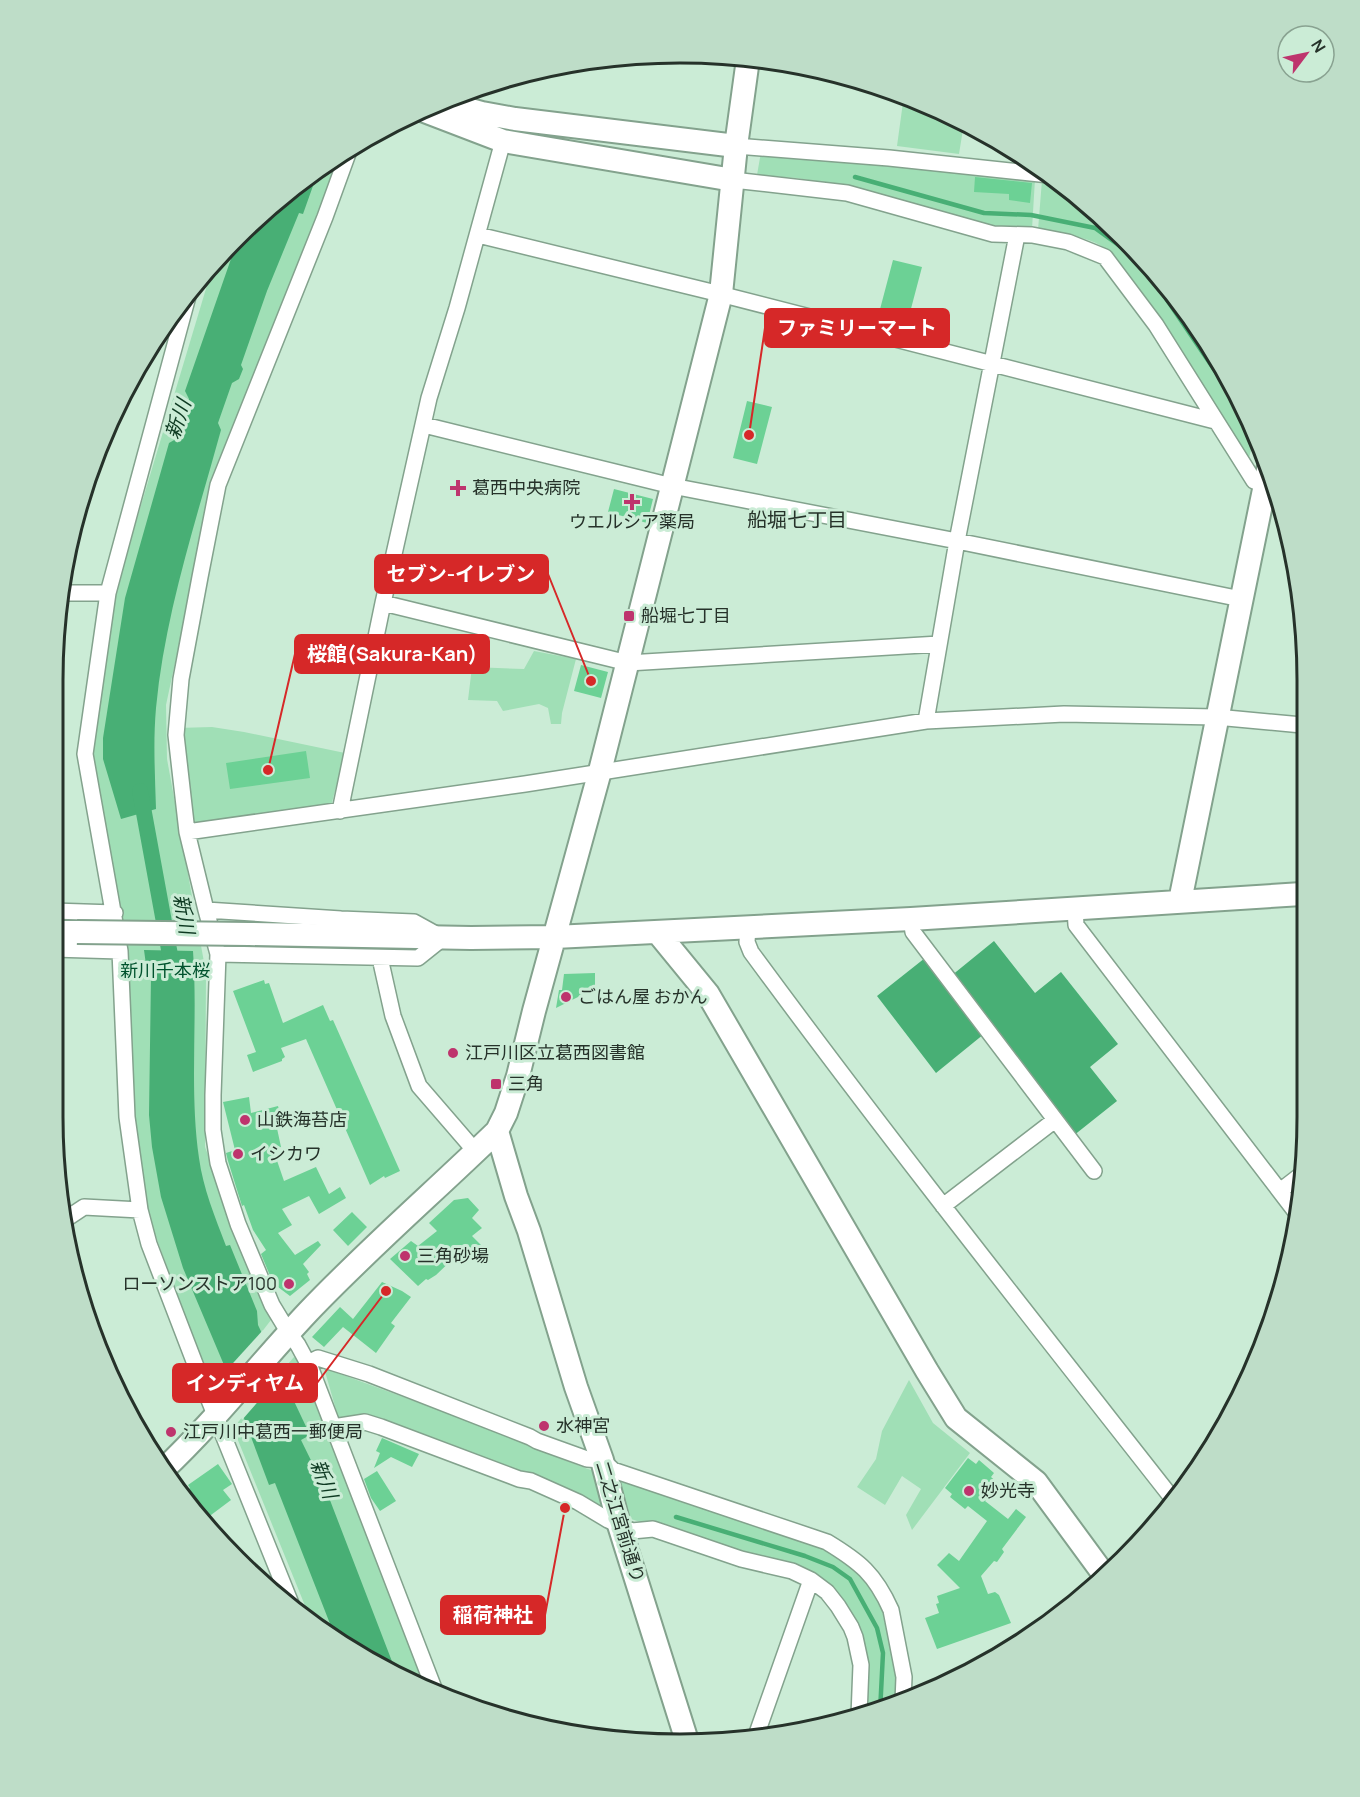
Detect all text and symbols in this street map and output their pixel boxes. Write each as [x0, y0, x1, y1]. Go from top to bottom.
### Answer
north arrow [1276, 24, 1336, 84]
text: N [1306, 35, 1331, 57]
callout: ファミリーマート [765, 309, 949, 347]
text: ファミリーマート [777, 314, 937, 341]
water label: 新川 [158, 394, 197, 442]
place label: 葛西中央病院 [472, 475, 580, 499]
marker: 葛西中央病院 [449, 479, 467, 497]
marker: ウエルシア薬局 [625, 495, 639, 509]
district label: 船堀七丁目 [747, 506, 847, 533]
place label: ウエルシア薬局 [569, 509, 695, 533]
callout: セブン-イレブン [375, 555, 548, 593]
text: セブン-イレブン [387, 560, 535, 587]
place label: 船堀七丁目 [641, 603, 731, 627]
marker: 船堀七丁目 [622, 609, 636, 623]
callout: 桜館(Sakura-Kan) [295, 635, 489, 673]
text: 桜館(Sakura-Kan) [307, 640, 477, 667]
water label: 新川 [168, 892, 202, 938]
park label: 新川千本桜 [120, 958, 210, 982]
place label: ごはん屋 おかん [578, 984, 708, 1008]
marker: ごはん屋 おかん [559, 990, 573, 1004]
place label: 江戸川区立葛西図書館 [465, 1040, 645, 1064]
marker: 江戸川区立葛西図書館 [446, 1046, 460, 1060]
place label: 三角 [508, 1071, 544, 1095]
marker: 三角 [489, 1077, 503, 1091]
place label: 山鉄海苔店 [257, 1107, 347, 1131]
marker: 山鉄海苔店 [238, 1113, 252, 1127]
place label: イシカワ [250, 1141, 322, 1165]
marker: イシカワ [231, 1147, 245, 1161]
place label: 三角砂場 [417, 1243, 489, 1267]
marker: 三角砂場 [398, 1249, 412, 1263]
place label: ローソンストア100 [122, 1271, 277, 1295]
marker: ローソンストア100 [282, 1277, 296, 1291]
callout: インディヤム [173, 1364, 317, 1402]
text: インディヤム [186, 1369, 304, 1396]
place label: 水神宮 [556, 1413, 610, 1437]
place label: 江戸川中葛西一郵便局 [183, 1419, 363, 1443]
marker: 水神宮 [537, 1419, 551, 1433]
marker: 江戸川中葛西一郵便局 [164, 1425, 178, 1439]
water label: 新川 [305, 1455, 345, 1504]
street label: 二之江宮前通り [591, 1458, 651, 1585]
place label: 妙光寺 [981, 1478, 1035, 1502]
marker: 妙光寺 [962, 1484, 976, 1498]
callout: 稲荷神社 [441, 1596, 545, 1634]
text: 稲荷神社 [453, 1601, 533, 1628]

